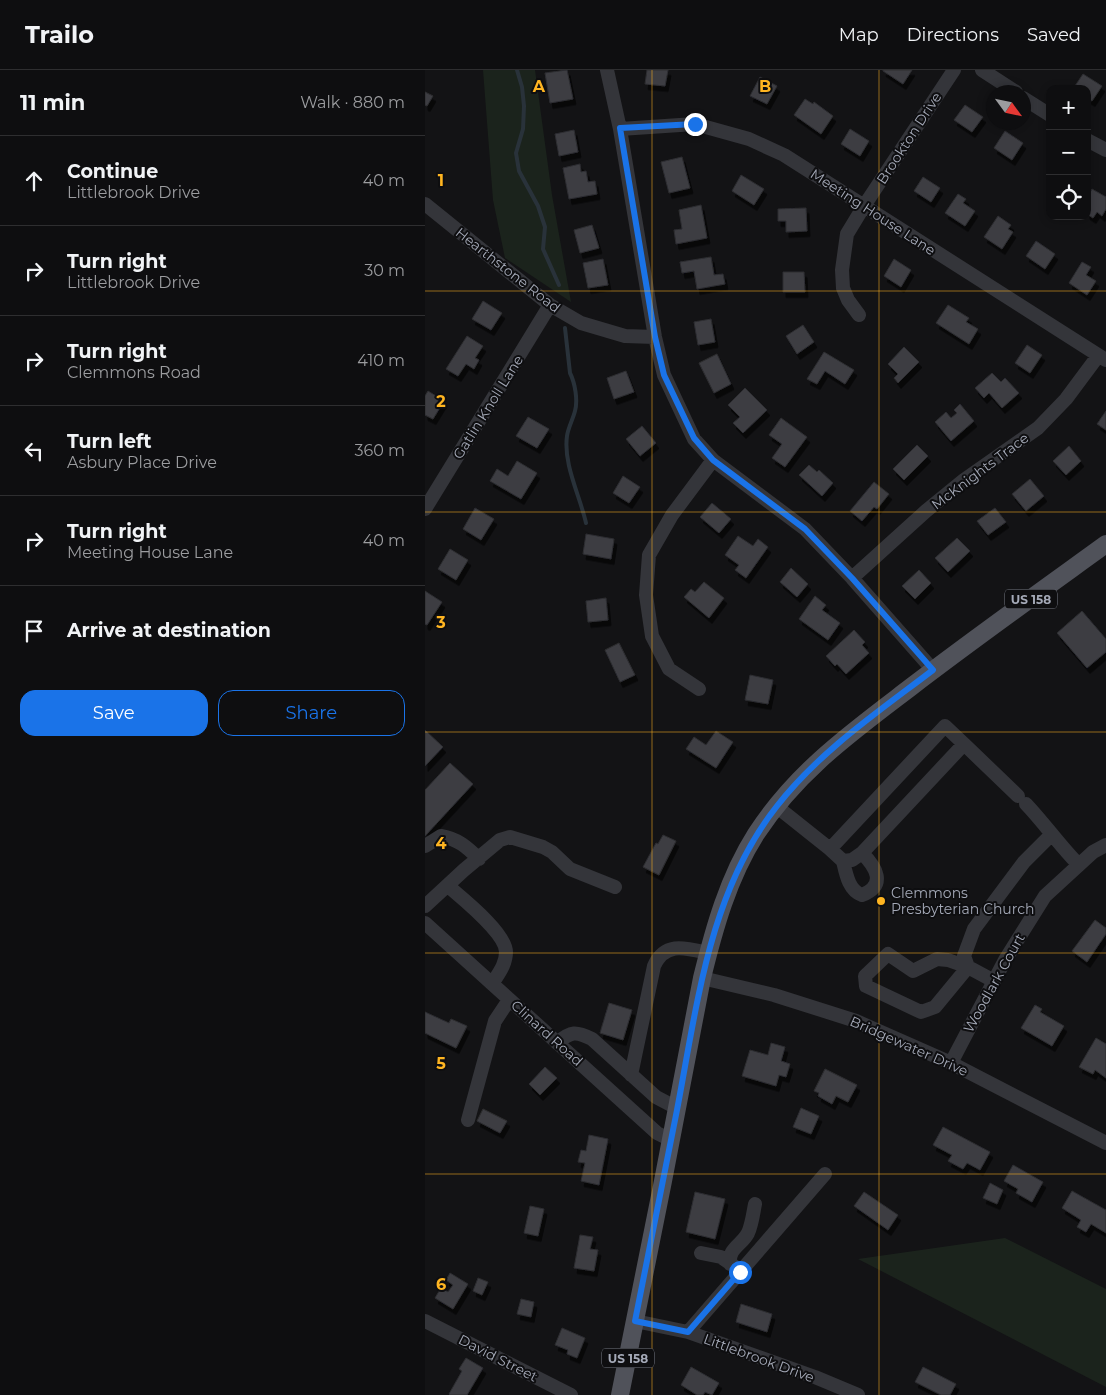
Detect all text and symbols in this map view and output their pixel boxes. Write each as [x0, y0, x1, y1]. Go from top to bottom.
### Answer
text: Trailo [25, 20, 94, 49]
text: Map [839, 24, 879, 46]
text: Directions [907, 24, 999, 46]
text: Saved [1027, 24, 1081, 46]
text: A [532, 77, 546, 96]
text: B [759, 77, 771, 96]
north arrow [986, 85, 1031, 130]
map controls [1046, 85, 1091, 220]
button: + [1046, 85, 1091, 130]
street label: Brookton Drive [873, 89, 945, 187]
text: 11 min [20, 90, 85, 115]
text: Walk · 880 m [300, 93, 405, 112]
route end [684, 113, 707, 136]
button: − [1046, 130, 1091, 175]
text: Continue [67, 160, 158, 183]
street label: Meeting House Lane [807, 165, 939, 259]
icon: ahead [20, 167, 48, 195]
text: 40 m [363, 171, 405, 190]
text: 1 [438, 171, 444, 190]
button: locate [1046, 175, 1091, 220]
text: Littlebrook Drive [67, 183, 200, 202]
street label: Hearthstone Road [452, 223, 564, 317]
text: Turn right [67, 250, 167, 273]
icon: right [20, 257, 48, 285]
text: 30 m [364, 261, 405, 280]
text: Littlebrook Drive [67, 273, 200, 292]
text: Turn right [67, 340, 167, 363]
icon: right [20, 347, 48, 375]
text: 410 m [357, 351, 405, 370]
street label: Gatlin Knoll Lane [449, 352, 527, 462]
text: Clemmons Road [67, 363, 201, 382]
text: 2 [436, 392, 446, 411]
street label: McKnights Trace [928, 429, 1032, 513]
text: Turn left [67, 430, 152, 453]
icon: left [20, 437, 48, 465]
text: 360 m [354, 441, 405, 460]
text: Asbury Place Drive [67, 453, 217, 472]
text: Turn right [67, 520, 167, 543]
icon: right [20, 527, 48, 555]
text: 40 m [363, 531, 405, 550]
text: Meeting House Lane [67, 543, 233, 562]
road number: US 158 [1005, 590, 1057, 608]
text: 3 [435, 613, 446, 632]
icon: arrive [20, 617, 48, 645]
text: Arrive at destination [67, 619, 271, 642]
button: Save [20, 690, 208, 736]
button: Share [218, 690, 405, 736]
text: 4 [435, 834, 447, 853]
place label: Clemmons Presbyterian Church [891, 884, 1034, 918]
marker: Clemmons Presbyterian Church [875, 895, 887, 907]
street label: Woodlark Court [959, 930, 1029, 1036]
street label: Clinard Road [507, 996, 587, 1070]
street label: Bridgewater Drive [847, 1012, 971, 1080]
text: 5 [436, 1054, 446, 1073]
route start [729, 1261, 752, 1284]
text: 6 [436, 1275, 446, 1294]
street label: David Street [455, 1330, 541, 1386]
street label: Littlebrook Drive [701, 1330, 817, 1386]
road number: US 158 [602, 1348, 654, 1368]

